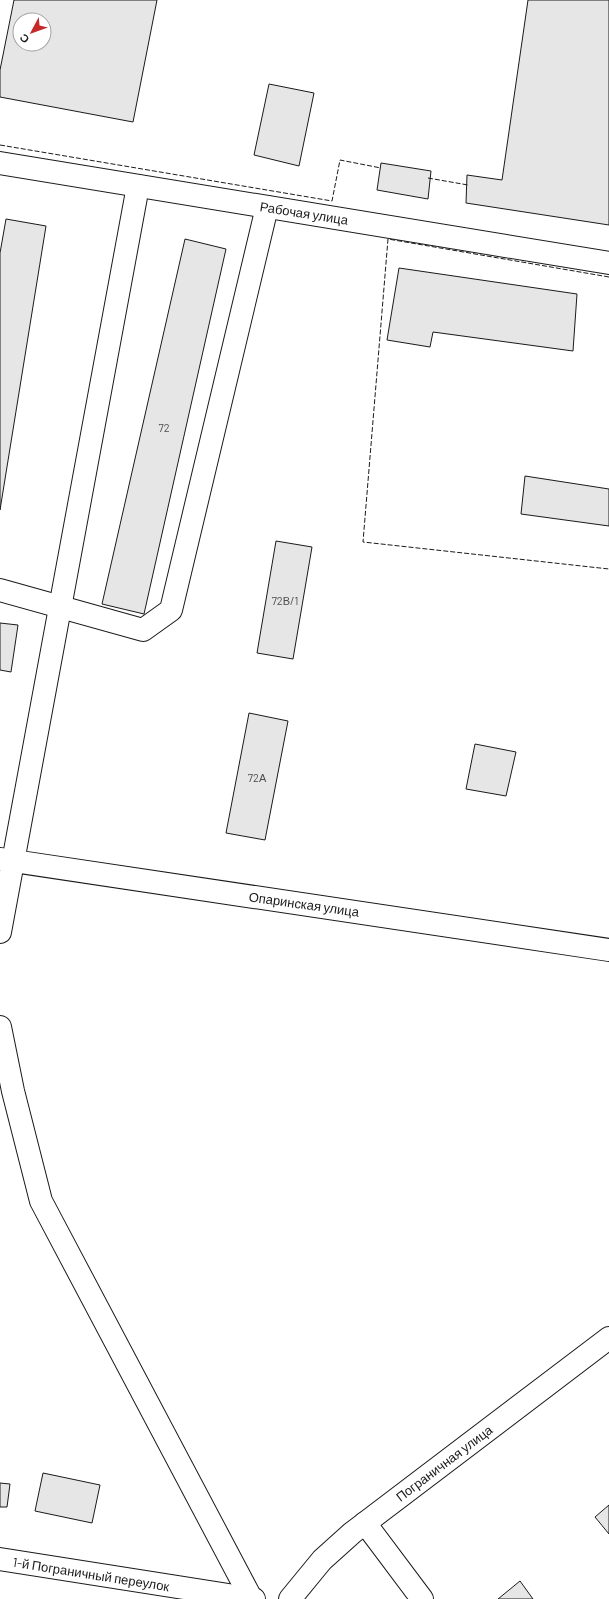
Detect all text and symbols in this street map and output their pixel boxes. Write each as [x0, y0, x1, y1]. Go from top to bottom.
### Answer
north arrow [12, 12, 52, 52]
text: С [17, 32, 32, 46]
street label: Рабочая улица [259, 198, 350, 228]
house number: 72 [158, 421, 170, 434]
house number: 72В/1 [272, 594, 298, 607]
house number: 72А [248, 771, 267, 784]
street label: Опаринская улица [248, 888, 361, 920]
street label: Пограничная улица [393, 1421, 496, 1505]
street label: 1-й Пограничный переулок [12, 1554, 171, 1594]

